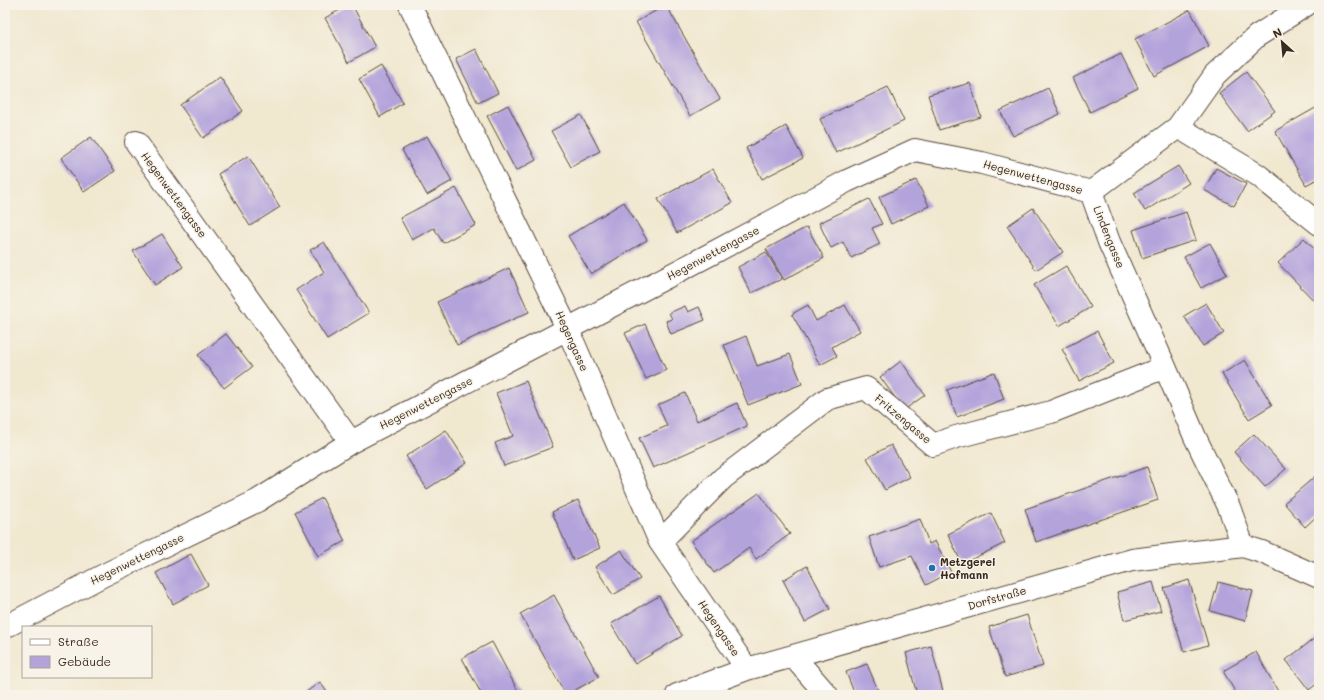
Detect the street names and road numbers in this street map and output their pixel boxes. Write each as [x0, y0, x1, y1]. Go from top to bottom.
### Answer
street label: Hegenwettengasse [138, 149, 211, 241]
street label: Hegenwettengasse [982, 156, 1085, 197]
street label: Lindengasse [1090, 203, 1129, 270]
street label: Hegenwettengasse [664, 222, 762, 283]
street label: Hegengasse [552, 308, 593, 374]
street label: Hegenwettengasse [377, 372, 475, 433]
street label: Fritzengasse [872, 390, 935, 447]
street label: Hegenwettengasse [87, 529, 186, 588]
street label: Dorfstraße [966, 582, 1028, 613]
street label: Hegengasse [695, 597, 744, 659]

